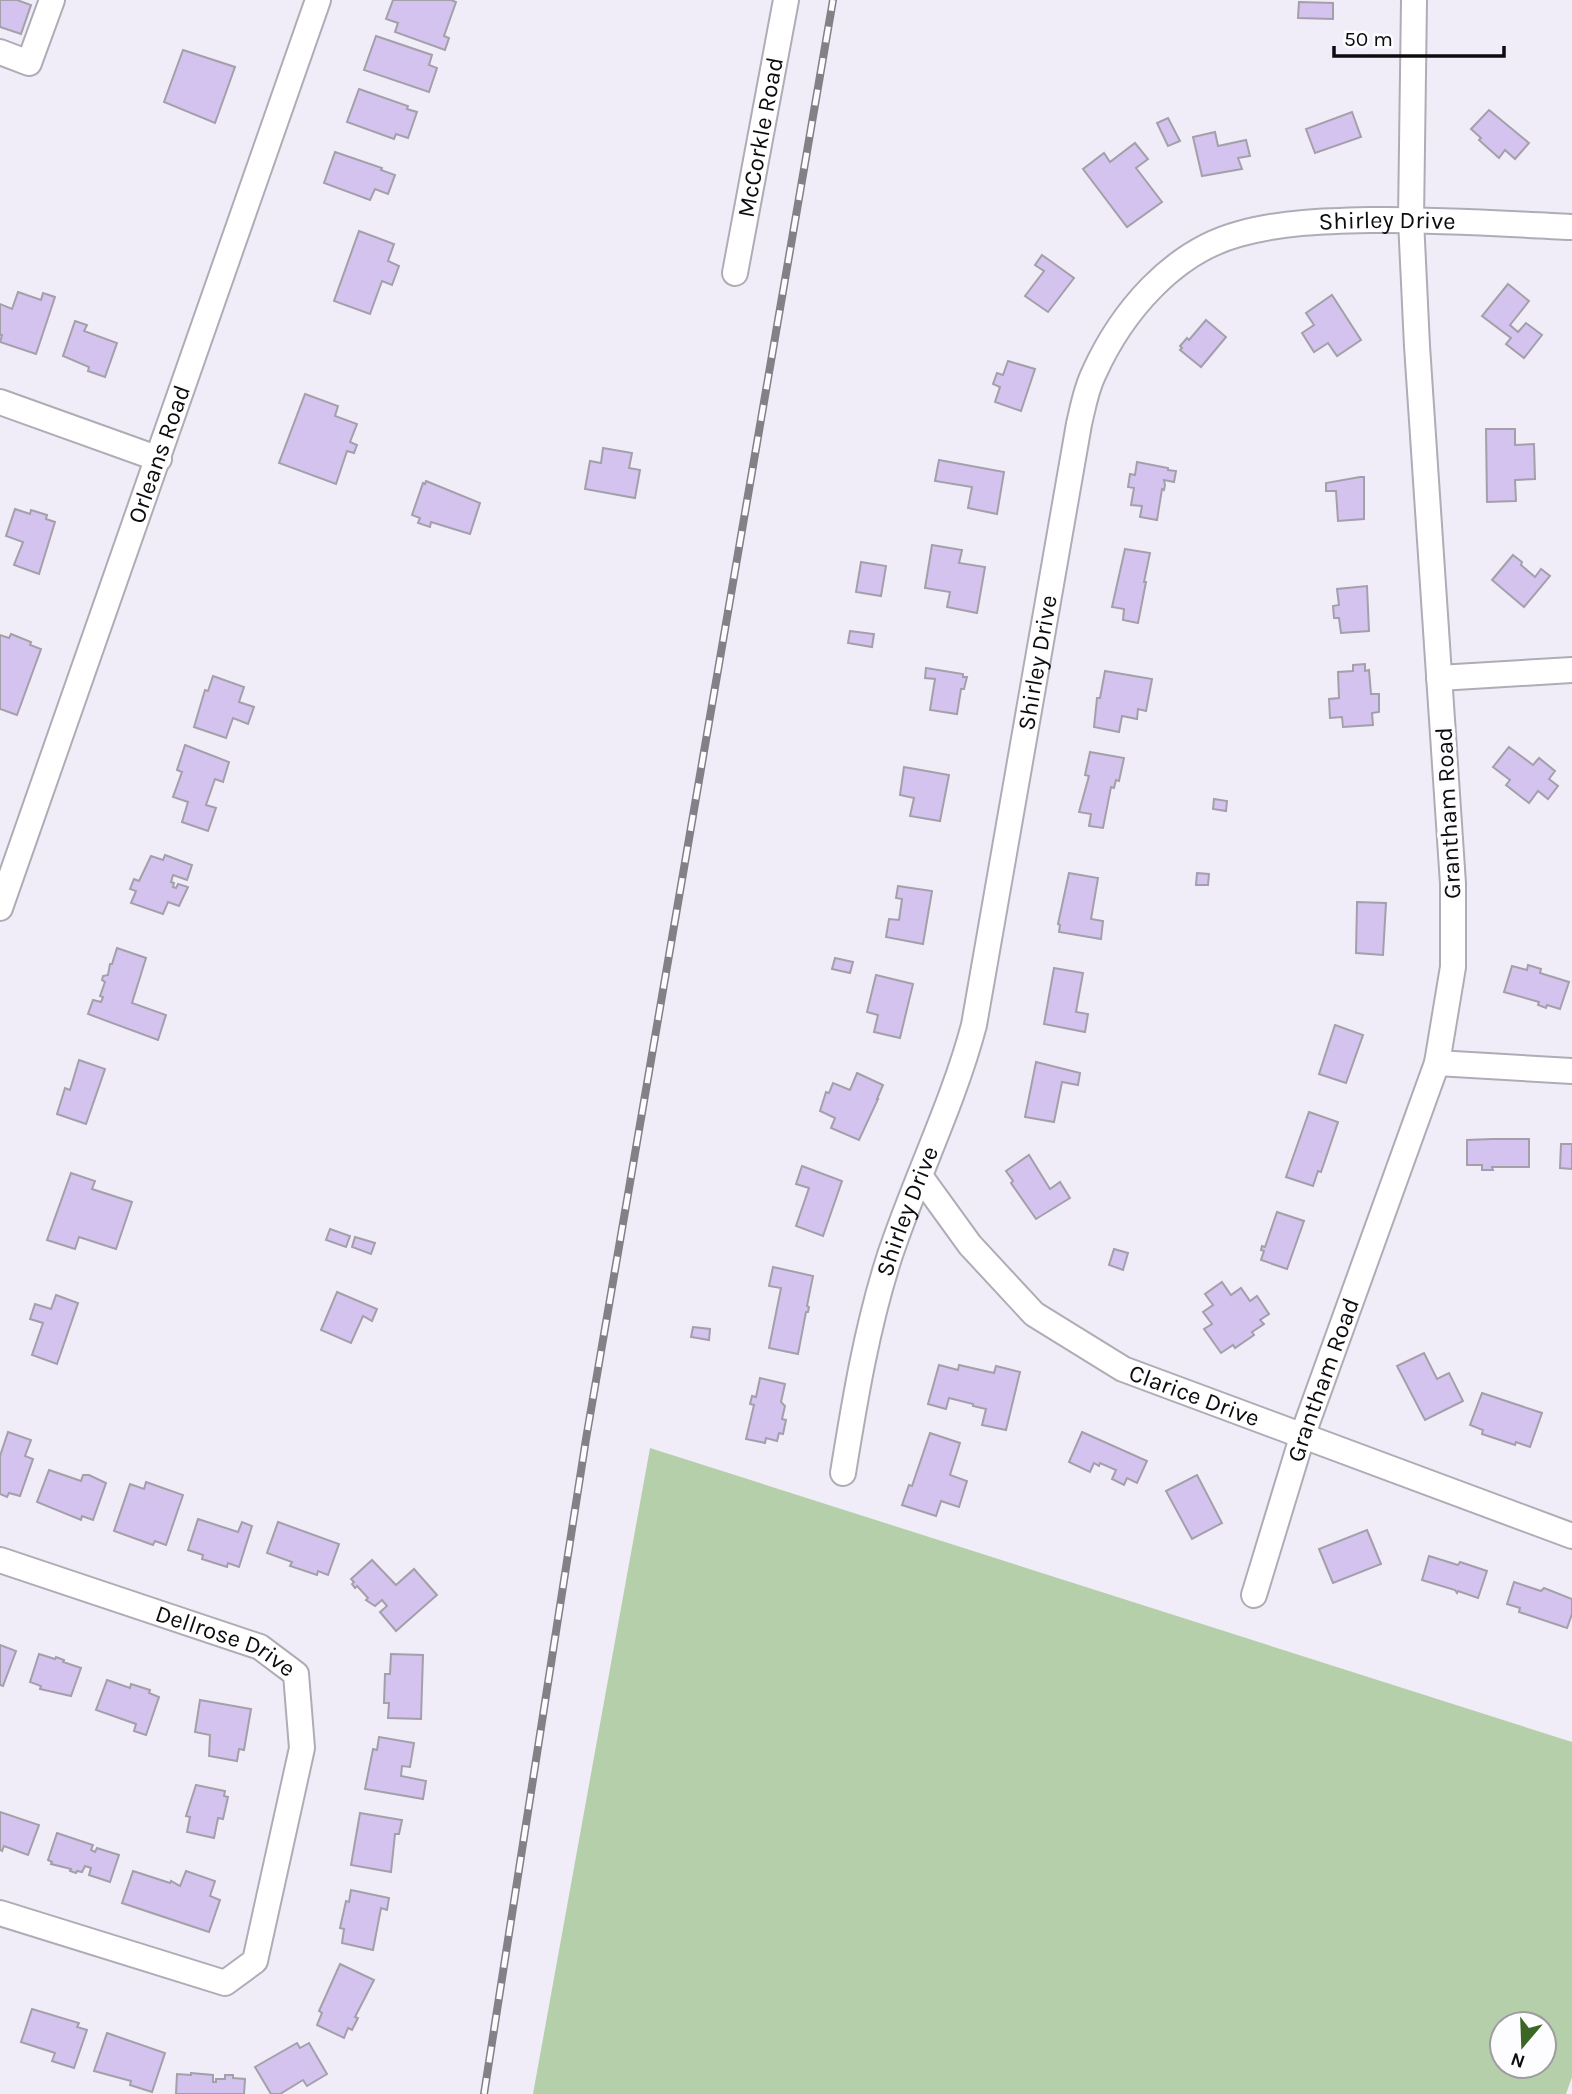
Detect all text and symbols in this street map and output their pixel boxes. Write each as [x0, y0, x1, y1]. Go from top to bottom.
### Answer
scale bar [1334, 14, 1504, 58]
text: 50 m [1344, 27, 1393, 51]
street label: McCorkle Road [732, 55, 789, 220]
street label: Shirley Drive [1318, 206, 1456, 236]
street label: Orleans Road [122, 381, 196, 527]
street label: Shirley Drive [1012, 593, 1063, 733]
street label: Grantham Road [1430, 726, 1466, 900]
street label: Shirley Drive [870, 1142, 944, 1280]
street label: Grantham Road [1281, 1294, 1365, 1465]
street label: Clarice Drive [1125, 1359, 1263, 1433]
street label: Dellrose Drive [152, 1599, 301, 1683]
north arrow [1488, 2010, 1558, 2080]
text: N [1508, 2048, 1528, 2073]

